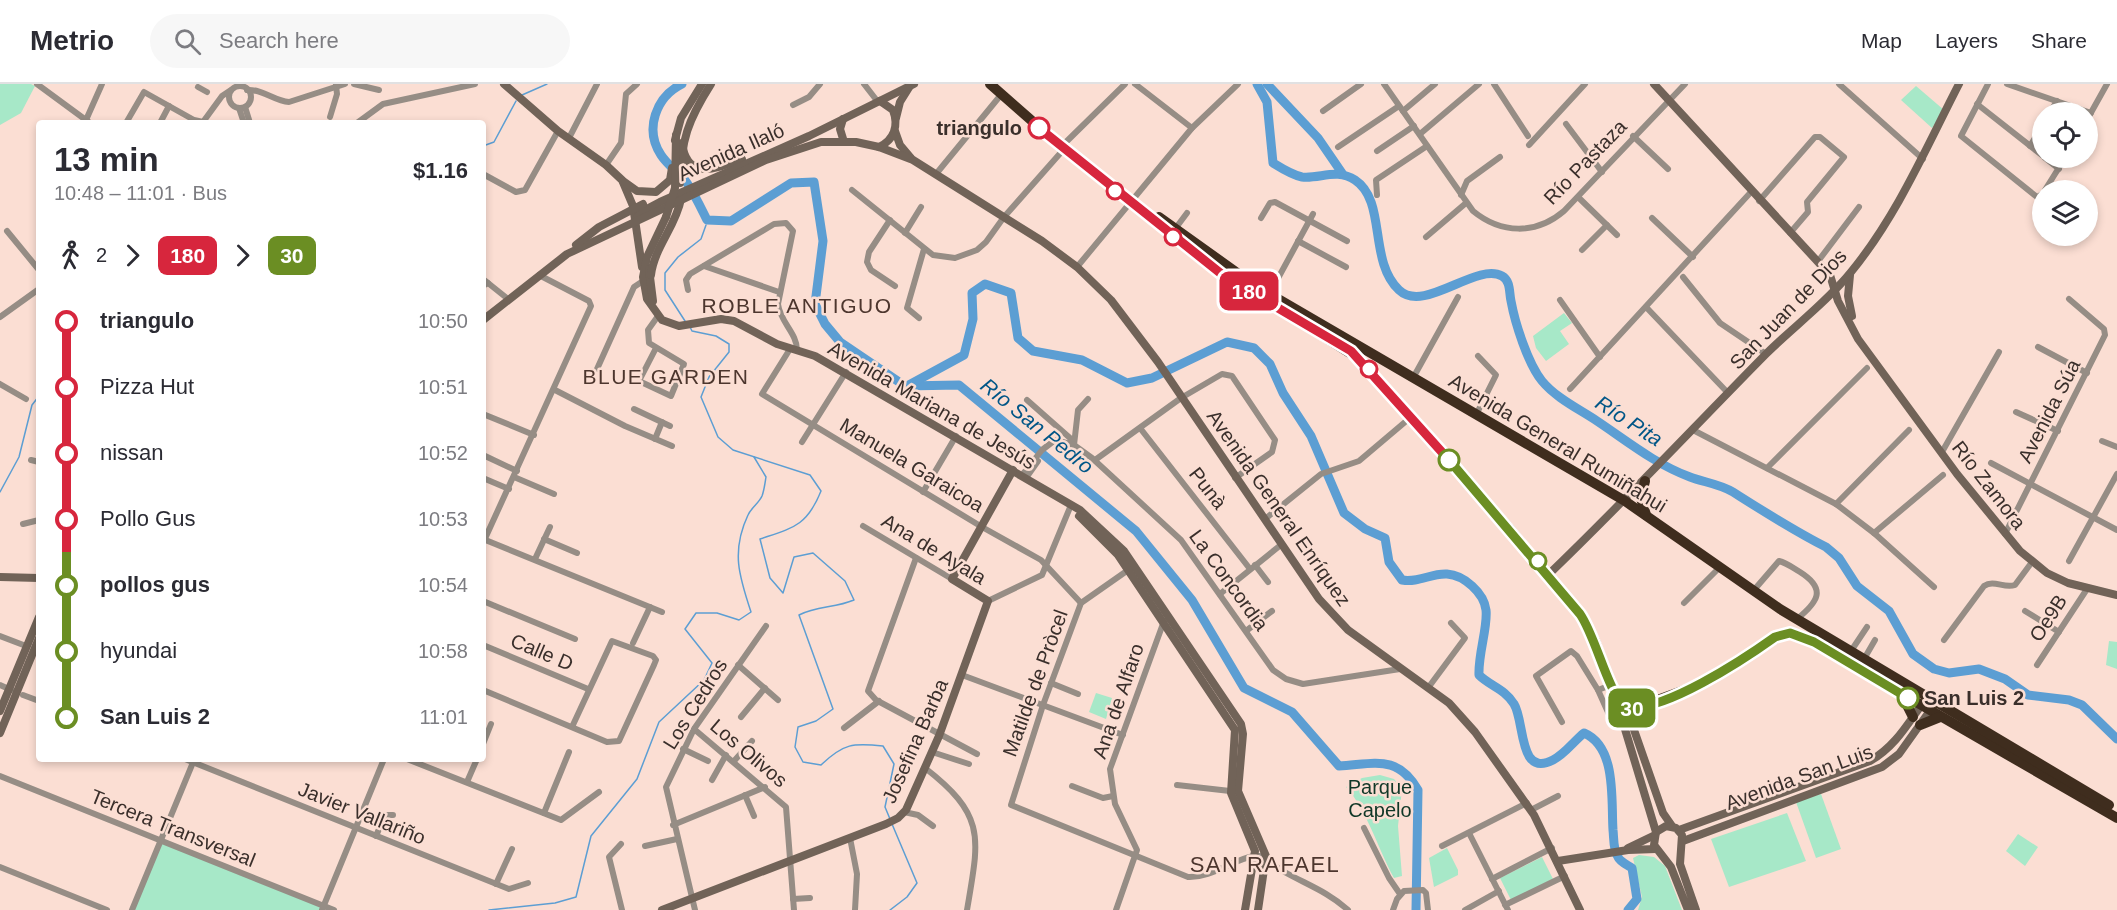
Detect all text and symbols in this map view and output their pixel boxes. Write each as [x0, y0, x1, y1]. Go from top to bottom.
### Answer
search box [150, 14, 570, 68]
text: Metrio [30, 25, 114, 56]
icon: search [171, 25, 204, 58]
text: Search here [219, 28, 339, 53]
text: Map [1861, 29, 1902, 52]
text: Layers [1935, 29, 1998, 52]
text: Share [2031, 29, 2087, 52]
map controls [2032, 102, 2098, 246]
button: locate [2032, 102, 2098, 168]
street label: Río Pastaza [1539, 115, 1631, 209]
place label: triangulo [936, 117, 1022, 139]
marker: triangulo [1028, 117, 1050, 139]
street label: Avenida Ilaló [674, 119, 788, 185]
text: 13 min [54, 141, 159, 178]
text: $1.16 [413, 158, 468, 183]
button: layers [2032, 180, 2098, 246]
text: 10:48 – 11:01 · Bus [54, 182, 227, 204]
unlabelled marker [1106, 182, 1124, 200]
unlabelled marker [1164, 228, 1182, 246]
icon: walk [54, 239, 87, 272]
icon: forward [116, 239, 149, 272]
icon: forward [226, 239, 259, 272]
text: 2 [96, 244, 107, 266]
text: 180 [170, 244, 205, 267]
text: 30 [280, 244, 304, 267]
street label: San Juan de Dios [1725, 245, 1851, 373]
line badge: 180 [1214, 272, 1284, 310]
text: 180 [1231, 280, 1267, 303]
district label: ROBLE ANTIGUO [701, 294, 893, 317]
text: triangulo [100, 308, 194, 333]
text: 10:50 [418, 310, 468, 332]
street label: Avenida Mariana de Jesús [825, 337, 1039, 473]
street label: Avenida Súa [2014, 355, 2085, 466]
unlabelled marker [1360, 360, 1378, 378]
district label: BLUE GARDEN [582, 365, 750, 388]
street label: Avenida General Rumiñahui [1445, 369, 1671, 517]
water label: Río San Pedro [977, 373, 1098, 478]
text: Pizza Hut [100, 374, 194, 399]
text: 10:51 [418, 376, 468, 398]
water label: Río Pita [1592, 391, 1667, 451]
street label: Avenida General Enríquez [1203, 406, 1355, 610]
street label: Manuela Garaicoa [836, 413, 988, 517]
street label: Río Zamora [1948, 437, 2031, 534]
text: nissan [100, 440, 164, 465]
text: 10:52 [418, 442, 468, 464]
unlabelled marker [1438, 449, 1460, 471]
street label: Punà [1185, 463, 1232, 514]
text: Pollo Gus [100, 506, 195, 531]
text: 10:53 [418, 508, 468, 530]
street label: Ana de Ayala [878, 509, 991, 589]
street label: La Concordia [1185, 525, 1273, 635]
unlabelled marker [1529, 552, 1547, 570]
text: pollos gus [100, 572, 210, 597]
text: 10:54 [418, 574, 468, 596]
street label: Oe9B [2025, 591, 2071, 645]
street label: Matilde de Pròcel [998, 607, 1072, 759]
street label: Calle D [508, 629, 576, 675]
text: hyundai [100, 638, 177, 663]
text: 10:58 [418, 640, 468, 662]
street label: Ana de Alfaro [1088, 641, 1148, 761]
street label: Los Cedros [659, 655, 731, 753]
street label: Josefina Barba [878, 675, 953, 806]
marker: San Luis 2 [1897, 687, 1919, 709]
place label: San Luis 2 [1924, 687, 2024, 709]
line badge: 30 [1605, 688, 1659, 728]
text: 30 [1620, 697, 1644, 720]
text: San Luis 2 [100, 704, 210, 729]
text: 11:01 [419, 706, 468, 728]
street label: Los Olivos [706, 715, 792, 791]
street label: Avenida San Luis [1722, 740, 1876, 814]
park label: Parque Capelo [1348, 776, 1412, 821]
street label: Javier Vallariño [295, 777, 429, 849]
street label: Tercera Transversal [87, 785, 259, 871]
district label: SAN RAFAEL [1190, 852, 1340, 877]

